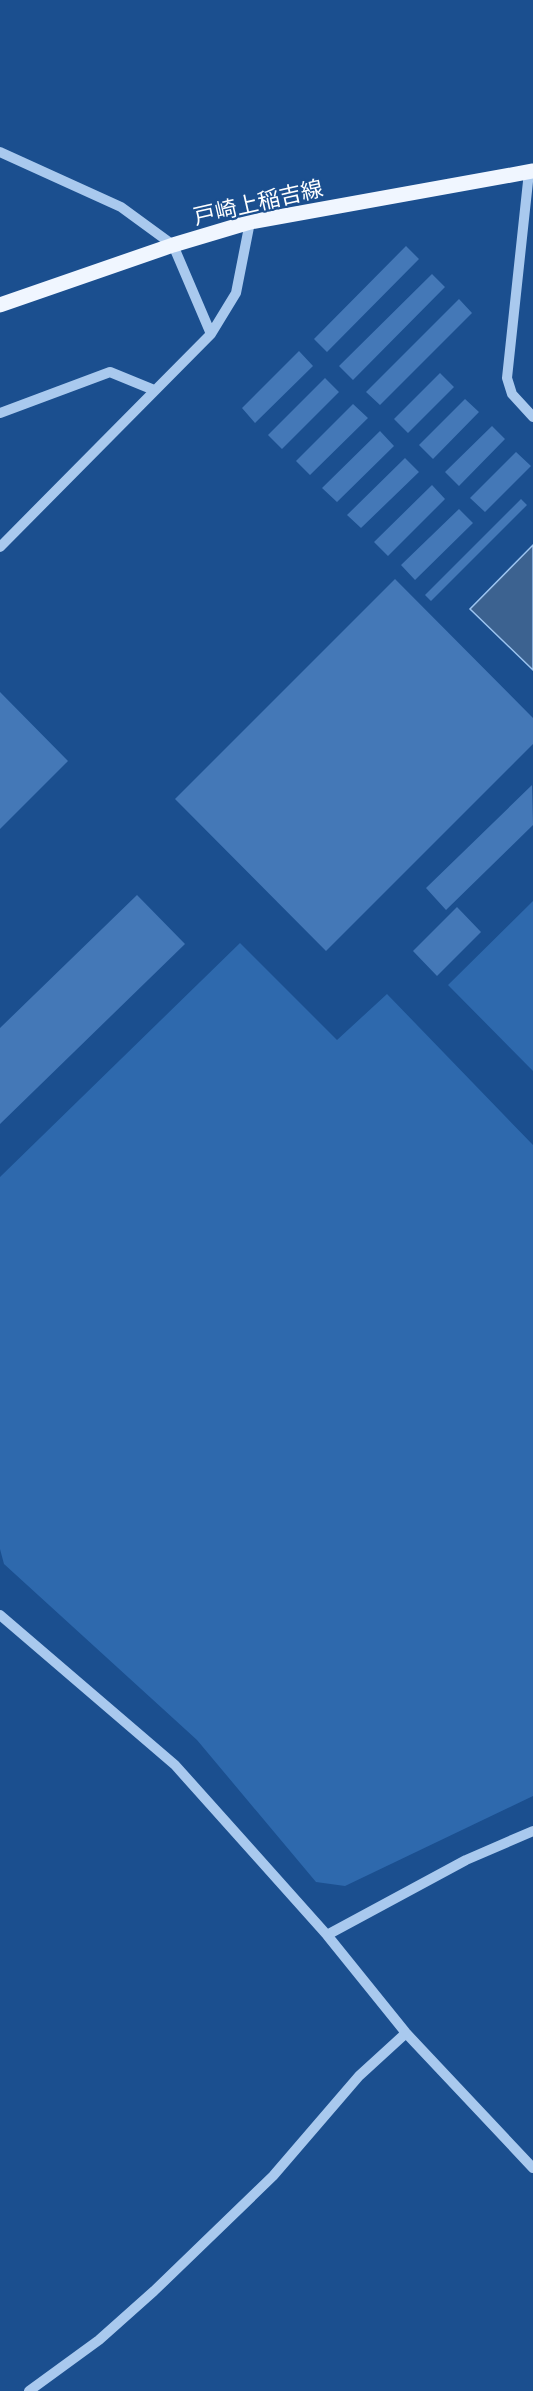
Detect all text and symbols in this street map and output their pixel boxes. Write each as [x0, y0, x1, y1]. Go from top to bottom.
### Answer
street label: 戸崎上稲吉線 [190, 172, 326, 232]

